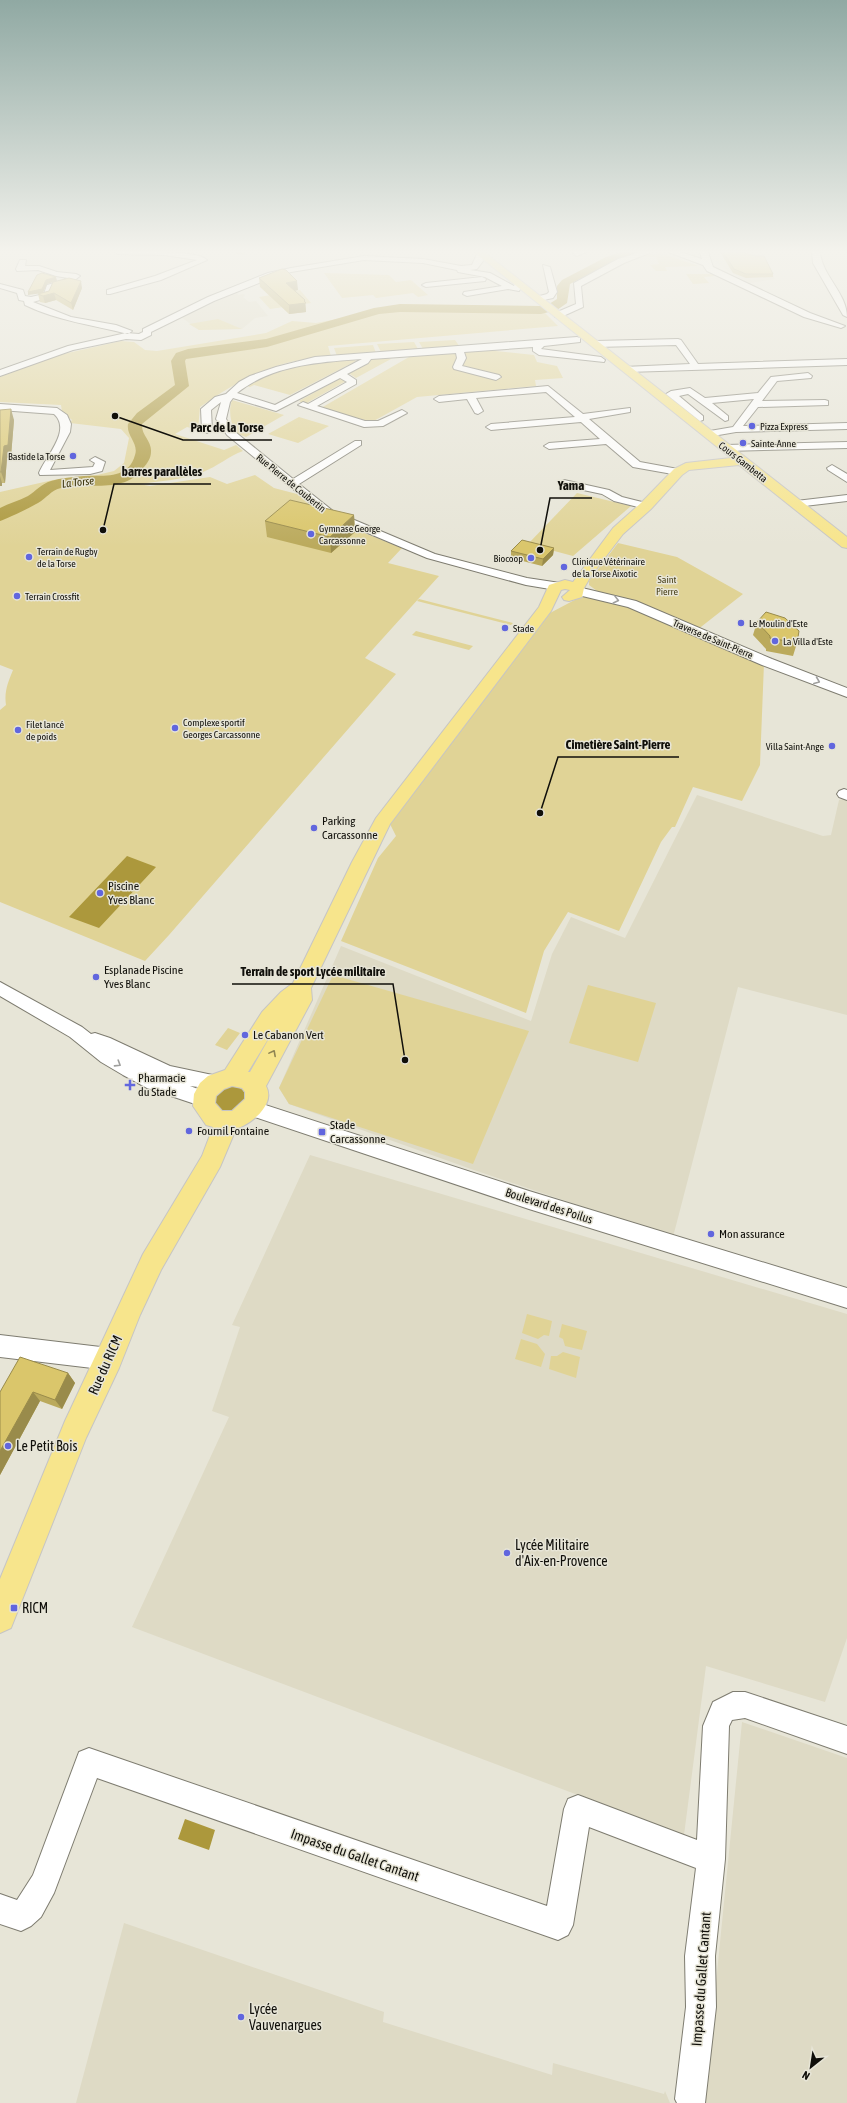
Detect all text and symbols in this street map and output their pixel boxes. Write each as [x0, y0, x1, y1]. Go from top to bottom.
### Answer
callout: Parc de la Torse [183, 415, 272, 440]
text: Parc de la Torse [190, 420, 264, 435]
marker: Pizza Express [747, 421, 757, 431]
place label: Pizza Express [760, 421, 808, 432]
marker: Sainte-Anne [738, 438, 748, 448]
place label: Sainte-Anne [751, 438, 796, 449]
street label: Cours Gambetta [716, 440, 770, 485]
place label: Bastide la Torse [8, 451, 65, 462]
marker: Bastide la Torse [68, 451, 78, 461]
street label: Rue Pierre de Coubertin [254, 452, 328, 514]
callout: barres parallèles [114, 459, 211, 484]
text: barres parallèles [122, 464, 203, 479]
callout: Yama [550, 473, 592, 498]
water label: La Torse [61, 474, 95, 490]
text: Yama [557, 478, 584, 493]
place label: Gymnase George Carcassonne [319, 523, 381, 546]
marker: Gymnase George Carcassonne [306, 529, 316, 539]
place label: Terrain de Rugby de la Torse [37, 546, 98, 569]
marker: Terrain de Rugby de la Torse [24, 552, 34, 562]
place label: Biocoop [493, 553, 523, 564]
marker: Biocoop [526, 553, 536, 563]
place label: Clinique Vétérinaire de la Torse Aixotic [572, 556, 646, 579]
marker: Clinique Vétérinaire de la Torse Aixotic [559, 562, 569, 572]
park label: Saint Pierre [656, 574, 678, 597]
marker: Terrain Crossfit [12, 591, 22, 601]
place label: Terrain Crossfit [25, 591, 79, 602]
one-way arrow [612, 595, 619, 603]
street label: Traverse de Saint-Pierre [671, 617, 755, 661]
marker: Le Moulin d'Este [736, 618, 746, 628]
place label: Le Moulin d'Este [749, 618, 808, 629]
marker: Stade [500, 623, 510, 633]
place label: Stade [513, 623, 534, 634]
marker: La Villa d'Este [770, 636, 780, 646]
place label: La Villa d'Este [783, 636, 833, 647]
one-way arrow [813, 676, 821, 684]
place label: Complexe sportif Georges Carcassonne [183, 717, 261, 740]
place label: Filet lancé de poids [26, 719, 65, 742]
marker: Complexe sportif Georges Carcassonne [170, 723, 180, 733]
marker: Filet lancé de poids [13, 725, 23, 735]
callout: Cimetière Saint-Pierre [558, 732, 679, 757]
text: Cimetière Saint-Pierre [566, 737, 670, 752]
place label: Villa Saint-Ange [766, 741, 824, 752]
marker: Villa Saint-Ange [827, 741, 837, 751]
place label: Parking Carcassonne [322, 814, 378, 842]
marker: Parking Carcassonne [309, 823, 319, 833]
place label: Piscine Yves Blanc [108, 879, 154, 907]
marker: Piscine Yves Blanc [95, 888, 105, 898]
callout: Terrain de sport Lycée militaire [232, 959, 393, 984]
place label: Esplanade Piscine Yves Blanc [104, 963, 183, 991]
text: Terrain de sport Lycée militaire [241, 964, 385, 979]
marker: Esplanade Piscine Yves Blanc [91, 972, 101, 982]
place label: Le Cabanon Vert [253, 1028, 324, 1042]
marker: Le Cabanon Vert [240, 1030, 250, 1040]
one-way arrow [268, 1050, 276, 1057]
one-way arrow [114, 1059, 121, 1066]
place label: Pharmacie du Stade [138, 1071, 186, 1099]
marker: Pharmacie du Stade [125, 1080, 135, 1090]
place label: Stade Carcassonne [330, 1118, 386, 1146]
place label: Fournil Fontaine [197, 1124, 269, 1138]
marker: Fournil Fontaine [184, 1126, 194, 1136]
marker: Stade Carcassonne [317, 1127, 327, 1137]
street label: Boulevard des Poilus [503, 1185, 595, 1227]
place label: Mon assurance [719, 1227, 785, 1241]
marker: Mon assurance [706, 1229, 716, 1239]
street label: Rue du RICM [85, 1333, 125, 1397]
place label: Le Petit Bois [16, 1438, 77, 1454]
marker: Le Petit Bois [3, 1441, 13, 1451]
place label: Lycée Militaire d'Aix-en-Provence [515, 1537, 608, 1569]
marker: Lycée Militaire d'Aix-en-Provence [502, 1548, 512, 1558]
place label: RICM [22, 1600, 48, 1616]
marker: RICM [9, 1603, 19, 1613]
street label: Impasse du Gallet Cantant [289, 1826, 421, 1884]
street label: Impasse du Gallet Cantant [688, 1911, 714, 2047]
place label: Lycée Vauvenargues [249, 2001, 322, 2033]
marker: Lycée Vauvenargues [236, 2012, 246, 2022]
north arrow [791, 2047, 831, 2087]
text: N [800, 2069, 812, 2082]

